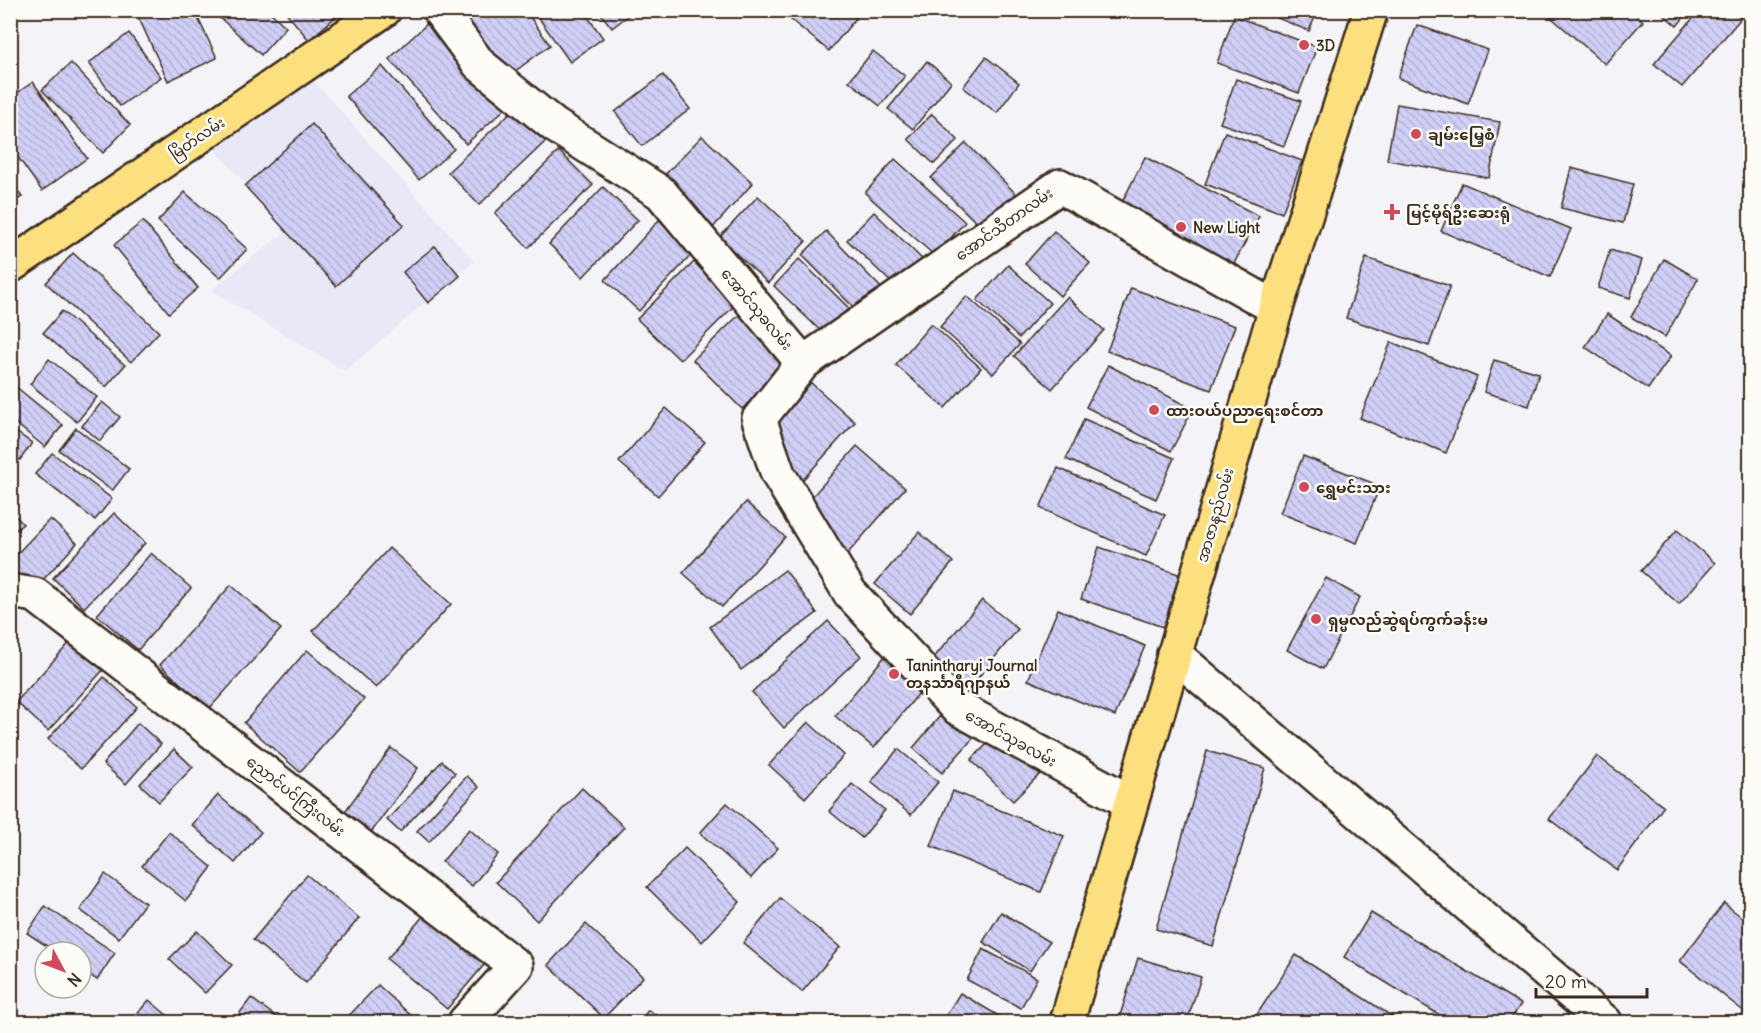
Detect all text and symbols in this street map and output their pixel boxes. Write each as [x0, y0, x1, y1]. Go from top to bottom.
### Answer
place label: 3D [1316, 36, 1336, 55]
marker: 3D [1297, 38, 1311, 52]
street label: မြိတ်လမ်း [166, 113, 230, 166]
place label: ချမ်းမြေ့စံ [1428, 125, 1495, 147]
marker: ချမ်းမြေ့စံ [1409, 127, 1423, 141]
street label: အောင်သီတာလမ်း [952, 183, 1056, 265]
marker: မြင့်မိုရ်ဦးဆေးရုံ [1383, 203, 1401, 221]
place label: မြင့်မိုရ်ဦးဆေးရုံ [1406, 203, 1510, 225]
place label: New Light [1193, 218, 1261, 238]
marker: New Light [1174, 220, 1188, 234]
street label: အောင်သုခလမ်း [715, 264, 797, 356]
place label: ထားဝယ်ပညာရေးစင်တာ [1166, 401, 1323, 423]
marker: ထားဝယ်ပညာရေးစင်တာ [1147, 403, 1161, 417]
street label: အာဇာနည်လမ်း [1192, 466, 1240, 565]
place label: ရွှေမင်းသား [1316, 478, 1391, 500]
marker: ရွှေမင်းသား [1297, 480, 1311, 494]
place label: ရှမ္မလည်ဆွဲရပ်ကွက်ခန်းမ [1328, 610, 1488, 632]
marker: ရှမ္မလည်ဆွဲရပ်ကွက်ခန်းမ [1309, 612, 1323, 626]
place label: Tanintharyi Journal တနင်္သာရီဂျာနယ် [906, 656, 1037, 695]
marker: Tanintharyi Journal တနင်္သာရီဂျာနယ် [887, 667, 901, 681]
street label: အောင်သုခလမ်း [961, 705, 1060, 773]
street label: ညောင်ပင်ကြီးလမ်း [241, 752, 349, 843]
north arrow [33, 940, 93, 1000]
scale bar [1536, 961, 1647, 999]
text: N [63, 969, 85, 991]
text: 20 m [1545, 970, 1587, 993]

